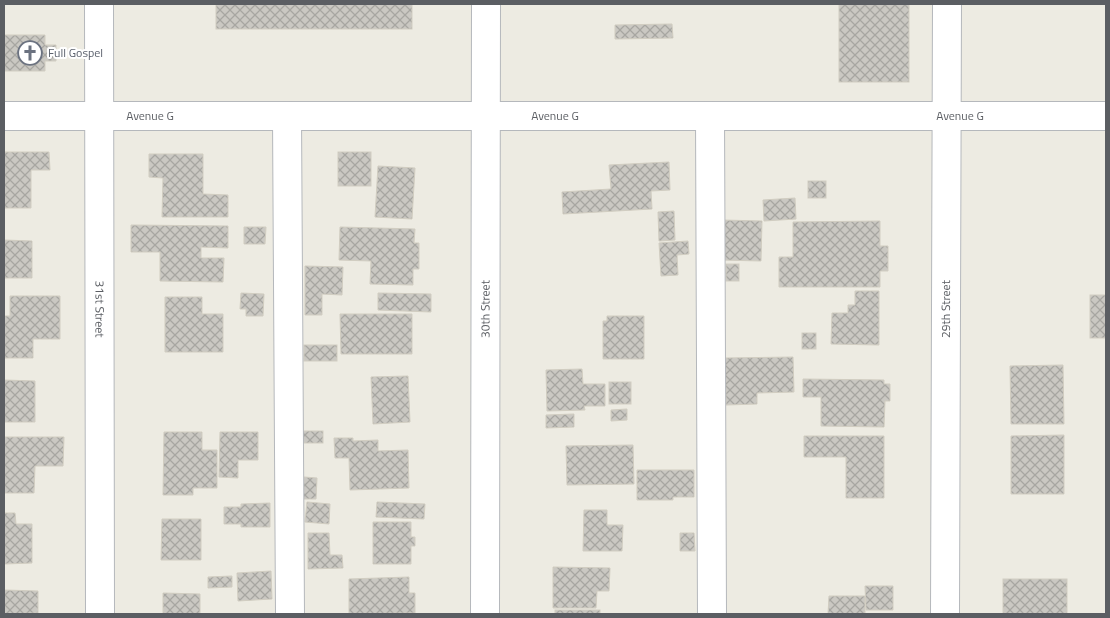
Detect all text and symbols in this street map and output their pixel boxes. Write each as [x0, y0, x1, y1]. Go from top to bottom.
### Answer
church icon: Full Gospel [17, 40, 43, 66]
place label: Full Gospel [48, 43, 103, 62]
street label: Avenue G [126, 106, 174, 125]
street label: Avenue G [531, 106, 579, 125]
street label: Avenue G [936, 106, 984, 125]
street label: 30th Street [475, 279, 495, 338]
street label: 29th Street [936, 279, 955, 338]
street label: 31st Street [90, 281, 110, 338]

